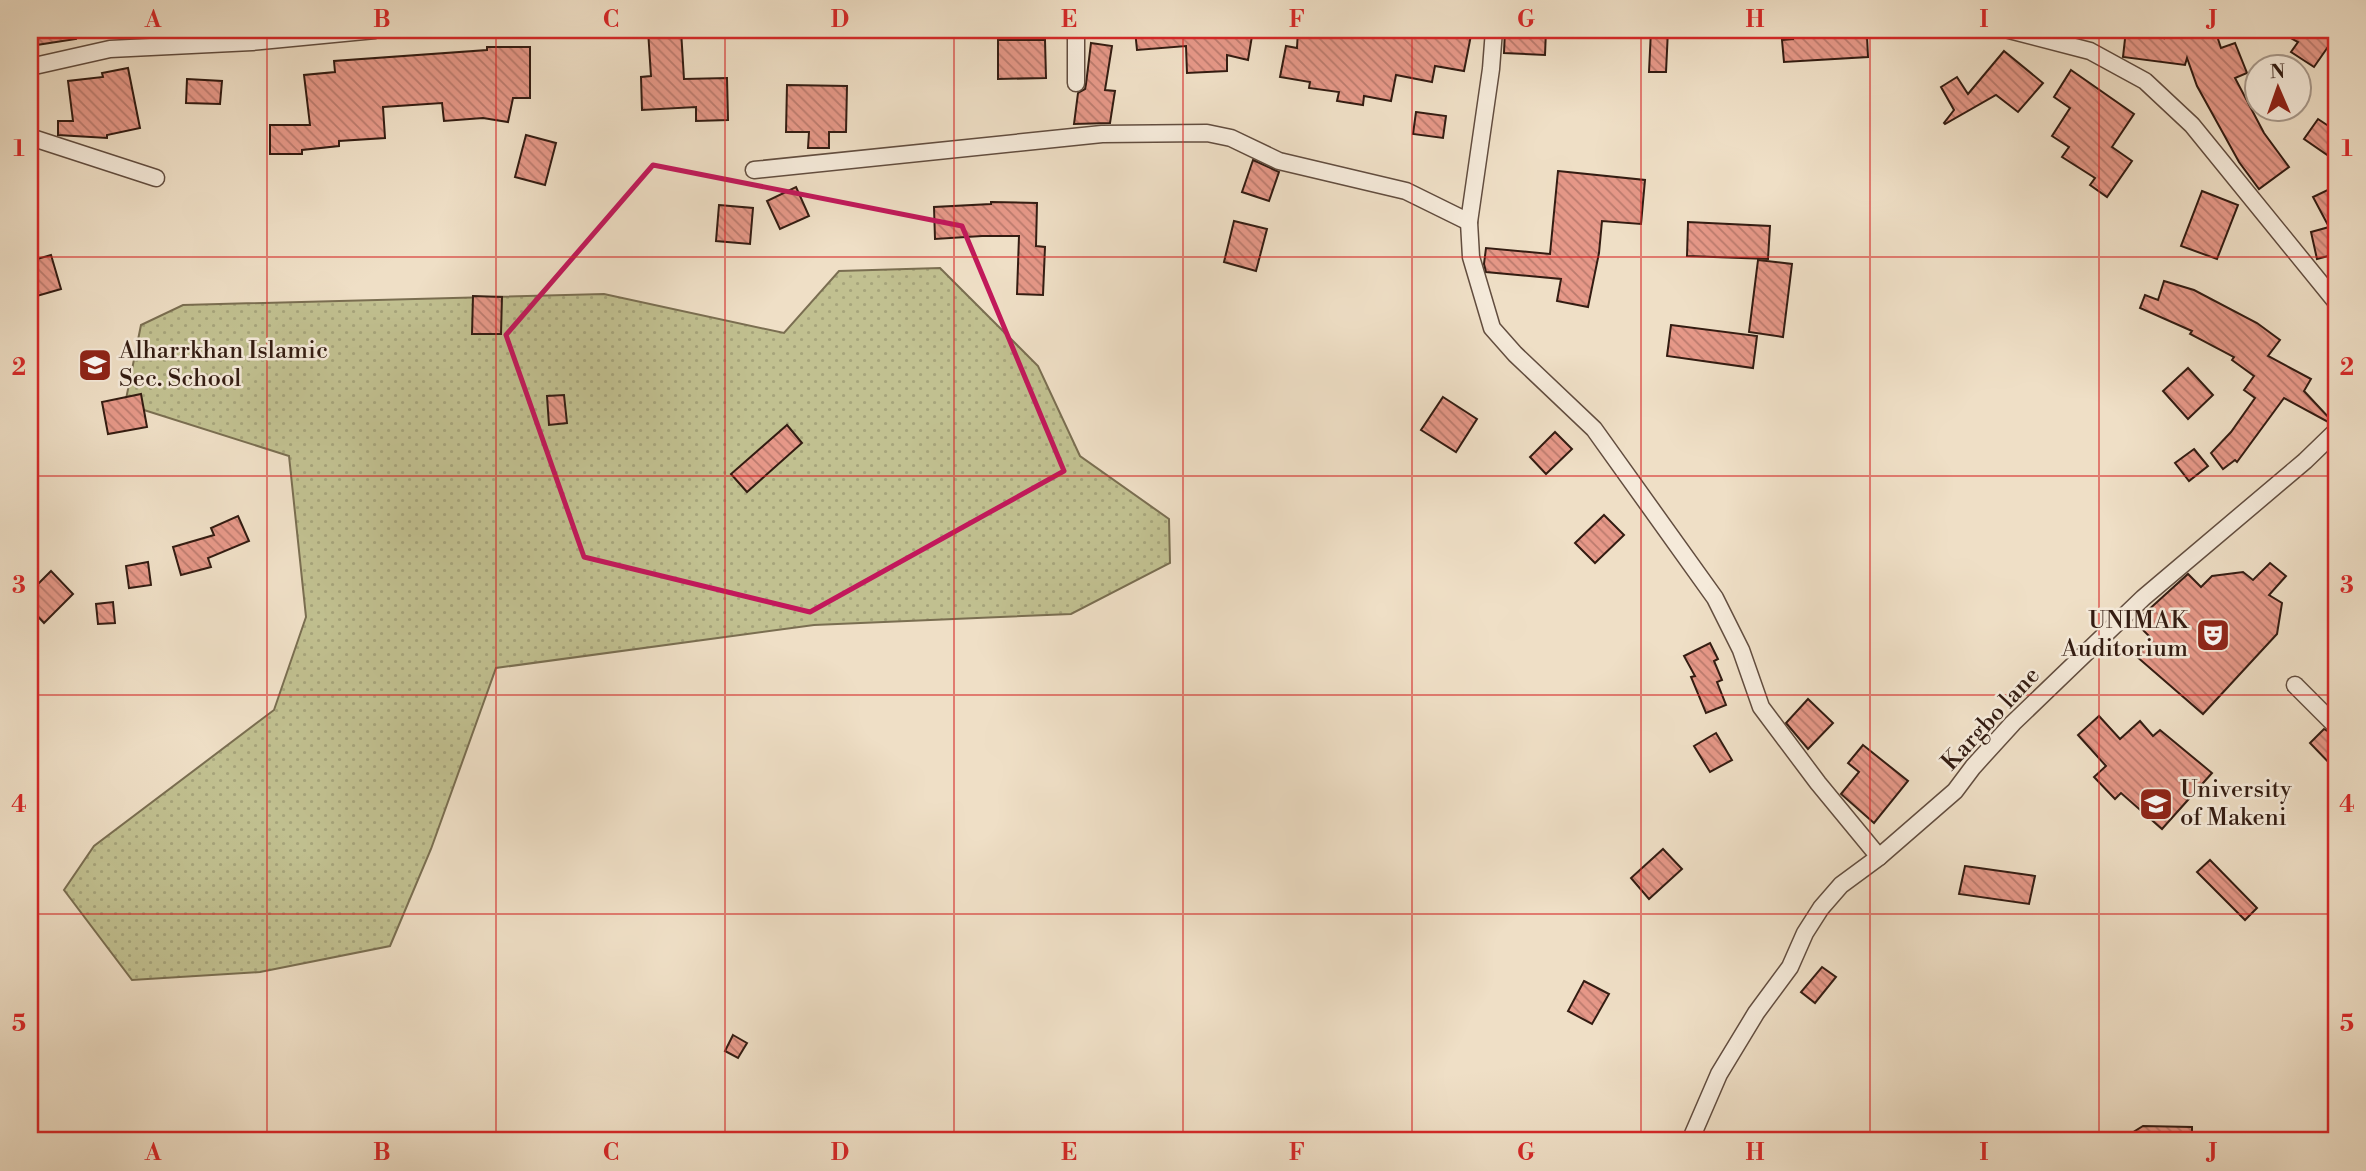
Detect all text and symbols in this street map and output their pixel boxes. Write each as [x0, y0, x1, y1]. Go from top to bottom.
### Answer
text: A [144, 6, 162, 34]
text: B [373, 6, 391, 34]
text: C [603, 6, 619, 34]
text: D [831, 6, 849, 34]
text: E [1061, 6, 1077, 34]
text: F [1289, 6, 1305, 34]
text: G [1517, 6, 1535, 34]
text: H [1746, 6, 1765, 34]
text: I [1980, 6, 1989, 34]
text: J [2206, 6, 2218, 34]
north arrow [2244, 52, 2314, 122]
text: N [2270, 60, 2285, 84]
text: 1 [13, 135, 25, 163]
text: 1 [2341, 135, 2353, 163]
place label: Alharrkhan Islamic Sec. School [118, 336, 328, 394]
school or university icon: Alharrkhan Islamic Sec. School [76, 346, 114, 384]
text: 2 [12, 354, 26, 382]
text: 2 [2340, 354, 2354, 382]
text: 3 [12, 572, 26, 600]
text: 3 [2340, 572, 2354, 600]
place label: UNIMAK Auditorium [2061, 606, 2189, 664]
theatre icon: UNIMAK Auditorium [2194, 616, 2232, 654]
street label: Kargbo lane [1935, 661, 2047, 777]
place label: University of Makeni [2180, 775, 2292, 833]
school or university icon: University of Makeni [2137, 785, 2175, 823]
text: 4 [11, 791, 27, 819]
text: 4 [2339, 791, 2355, 819]
text: 5 [12, 1010, 26, 1038]
text: 5 [2340, 1010, 2354, 1038]
text: A [144, 1139, 162, 1167]
text: B [373, 1139, 391, 1167]
text: C [603, 1139, 619, 1167]
text: D [831, 1139, 849, 1167]
text: E [1061, 1139, 1077, 1167]
text: F [1289, 1139, 1305, 1167]
text: G [1517, 1139, 1535, 1167]
text: H [1746, 1139, 1765, 1167]
text: I [1980, 1139, 1989, 1167]
text: J [2206, 1139, 2218, 1167]

